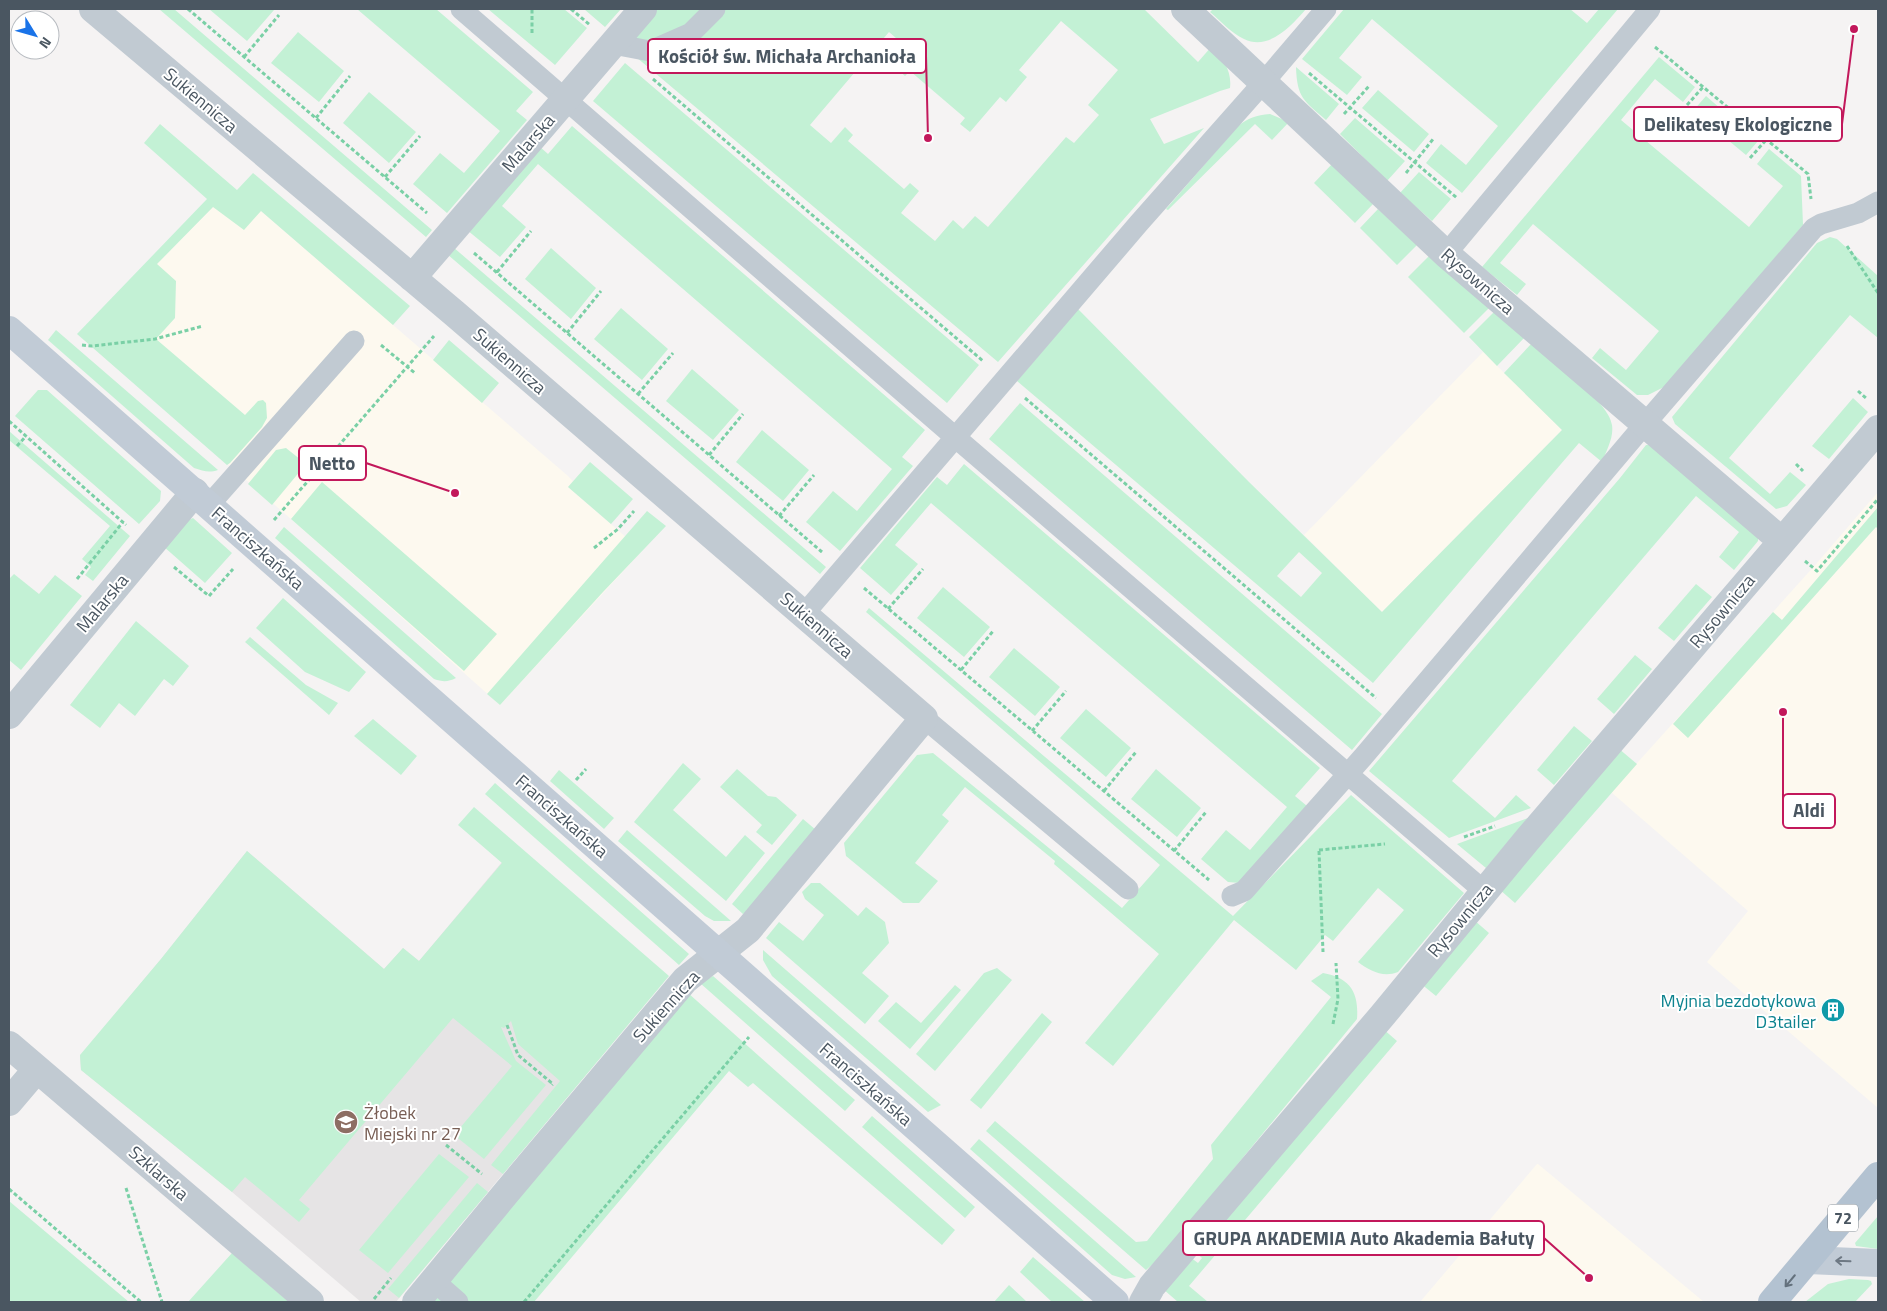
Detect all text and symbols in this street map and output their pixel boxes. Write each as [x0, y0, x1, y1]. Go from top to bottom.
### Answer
north arrow [10, 10, 60, 60]
text: N [34, 33, 57, 53]
callout: Kościół św. Michała Archanioła [648, 39, 926, 73]
text: Kościół św. Michała Archanioła [658, 41, 916, 70]
street label: Sukiennicza [158, 61, 244, 139]
callout: Delikatesy Ekologiczne [1634, 107, 1842, 141]
street label: Malarska [495, 108, 561, 178]
text: Delikatesy Ekologiczne [1644, 109, 1832, 138]
street label: Rysownicza [1435, 241, 1521, 321]
street label: Sukiennicza [467, 322, 553, 400]
callout: Netto [299, 446, 366, 480]
text: Netto [309, 448, 355, 477]
street label: Franciszkańska [206, 500, 310, 596]
street label: Malarska [69, 568, 135, 638]
street label: Rysownicza [1683, 568, 1761, 654]
street label: Sukiennicza [774, 586, 860, 664]
street label: Franciszkańska [510, 768, 614, 864]
callout: Aldi [1783, 794, 1835, 828]
text: Aldi [1793, 795, 1825, 824]
street label: Rysownicza [1421, 877, 1499, 963]
street label: Sukiennicza [626, 964, 706, 1048]
place label: Myjnia bezdotykowa D3tailer [1661, 987, 1816, 1035]
building icon: Myjnia bezdotykowa D3tailer [1820, 997, 1846, 1023]
street label: Franciszkańska [814, 1036, 918, 1132]
place label: Żłobek Miejski nr 27 [364, 1099, 461, 1147]
school or university icon: Żłobek Miejski nr 27 [333, 1109, 359, 1135]
street label: Szklarska [123, 1139, 195, 1207]
road number: 72 [1828, 1204, 1858, 1232]
callout: GRUPA AKADEMIA Auto Akademia Bałuty [1183, 1221, 1544, 1255]
text: GRUPA AKADEMIA Auto Akademia Bałuty [1194, 1223, 1535, 1252]
one-way arrow [1835, 1256, 1851, 1265]
one-way arrow [1784, 1274, 1795, 1287]

